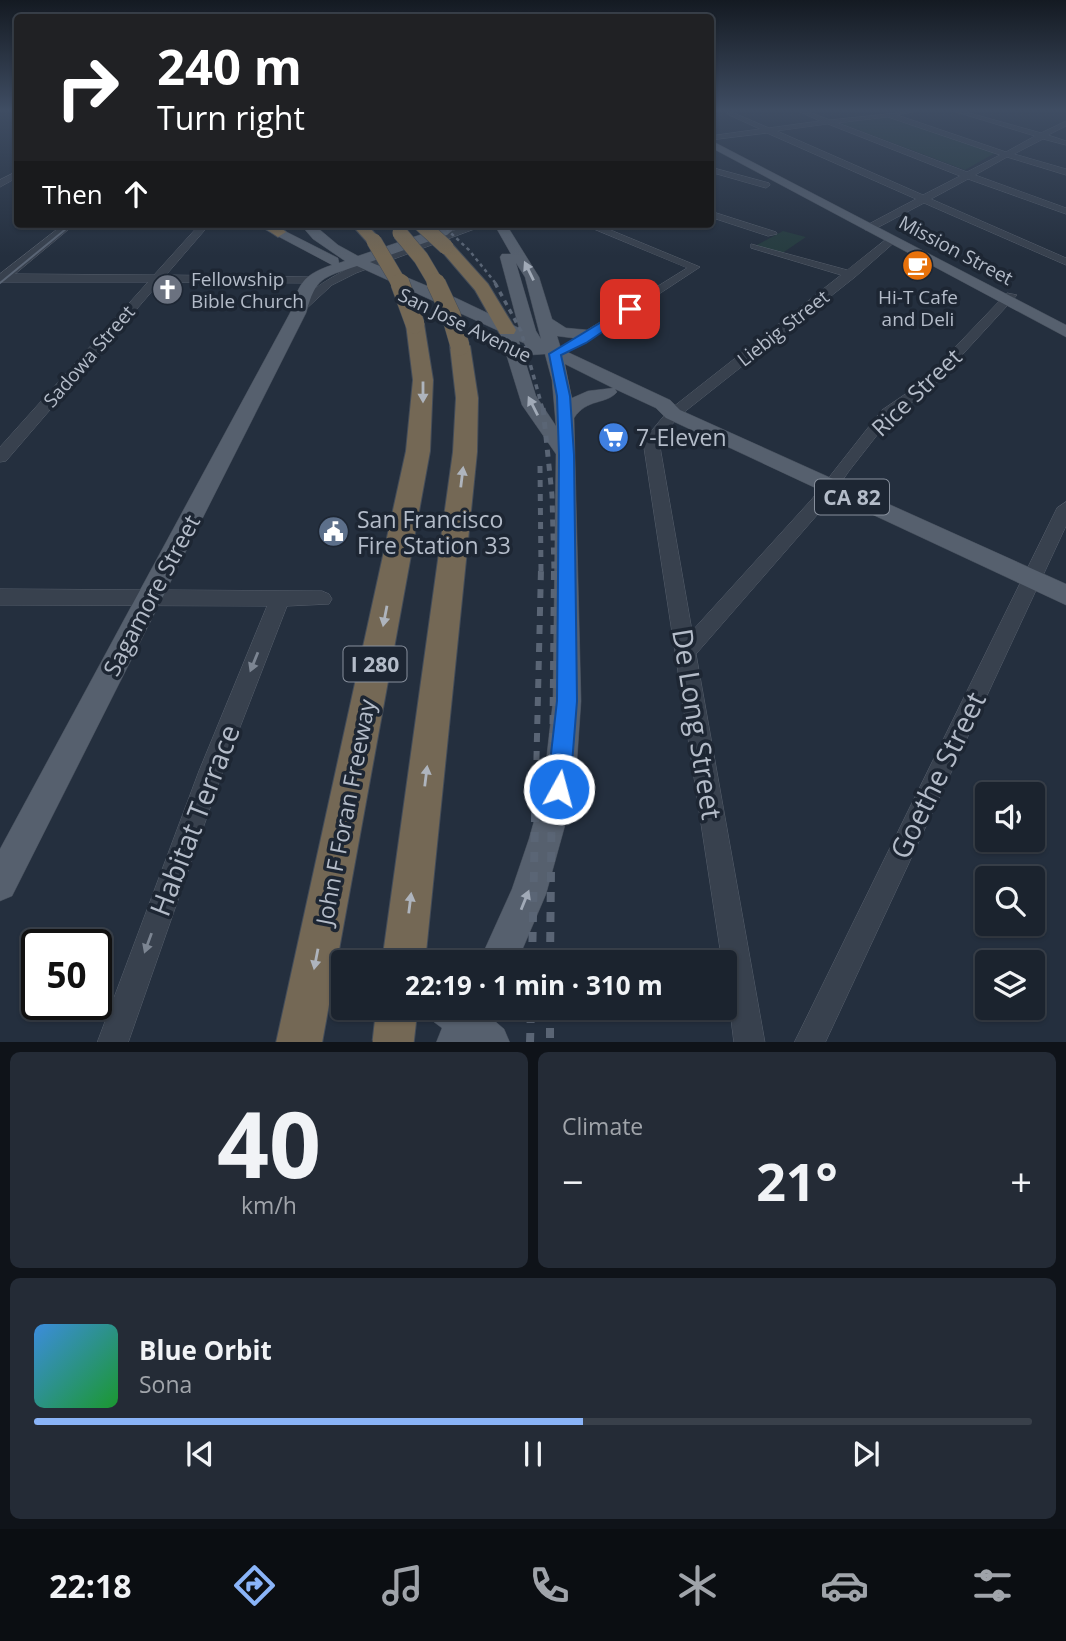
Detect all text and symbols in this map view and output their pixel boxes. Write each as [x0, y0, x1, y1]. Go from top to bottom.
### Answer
text: 240 m [157, 33, 302, 99]
icon: right [42, 42, 133, 133]
text: Turn right [157, 96, 305, 139]
icon: ahead [117, 175, 155, 213]
text: Then [42, 176, 103, 212]
street label: Mission Street [894, 209, 1018, 291]
cafe icon: Hi-T Cafe and Deli [901, 249, 935, 283]
one-way arrow [523, 260, 534, 281]
place label: Fellowship Bible Church [191, 266, 304, 314]
church icon: Fellowship Bible Church [151, 273, 185, 307]
pin [600, 279, 660, 339]
street label: San Jose Avenue [394, 282, 536, 368]
street label: Liebig Street [732, 284, 835, 372]
place label: Hi-T Cafe and Deli [878, 284, 958, 332]
icon: arrive [611, 290, 649, 328]
street label: Sadowa Street [37, 299, 141, 413]
street label: Rice Street [864, 341, 968, 443]
one-way arrow [417, 381, 429, 403]
one-way arrow [527, 396, 538, 416]
supermarket icon: 7-Eleven [596, 420, 630, 454]
place label: 7-Eleven [636, 421, 727, 453]
one-way arrow [457, 466, 468, 488]
road number: CA 82 [815, 480, 889, 514]
place label: San Francisco Fire Station 33 [357, 503, 511, 561]
street label: Sagamore Street [95, 509, 207, 681]
public building icon: San Francisco Fire Station 33 [317, 515, 351, 549]
one-way arrow [379, 605, 390, 627]
street label: De Long Street [664, 626, 732, 822]
road number: I 280 [344, 646, 406, 682]
one-way arrow [249, 652, 260, 673]
street label: Goethe Street [880, 685, 994, 865]
street label: John F Foran Freeway [307, 696, 383, 930]
street label: Habitat Terrace [140, 719, 248, 921]
position arrow [522, 752, 596, 826]
one-way arrow [420, 765, 431, 787]
map controls [975, 782, 1045, 1020]
button: sound [975, 782, 1045, 852]
button: search [975, 866, 1045, 936]
one-way arrow [520, 890, 531, 911]
one-way arrow [405, 892, 416, 914]
speed limit sign: 50 [21, 929, 112, 1020]
one-way arrow [142, 933, 153, 954]
one-way arrow [310, 948, 321, 970]
button: layers [975, 950, 1045, 1020]
text: 22:19 · 1 min · 310 m [405, 967, 663, 1003]
text: 40 [217, 1081, 321, 1205]
text: Climate [562, 1110, 643, 1142]
text: 21° [756, 1145, 838, 1216]
text: − [562, 1155, 584, 1207]
text: + [1010, 1155, 1032, 1207]
text: km/h [241, 1189, 297, 1221]
text: Blue Orbit [139, 1332, 272, 1368]
text: Sona [139, 1368, 192, 1400]
icon: previous [181, 1435, 219, 1473]
icon: pause [514, 1435, 552, 1473]
icon: next [847, 1435, 885, 1473]
icon: directions [230, 1561, 279, 1610]
icon: music [378, 1561, 427, 1610]
icon: phone [525, 1561, 574, 1610]
icon: climate [673, 1561, 722, 1610]
icon: car [820, 1561, 869, 1610]
icon: filters [968, 1561, 1017, 1610]
text: 22:18 [49, 1564, 132, 1607]

